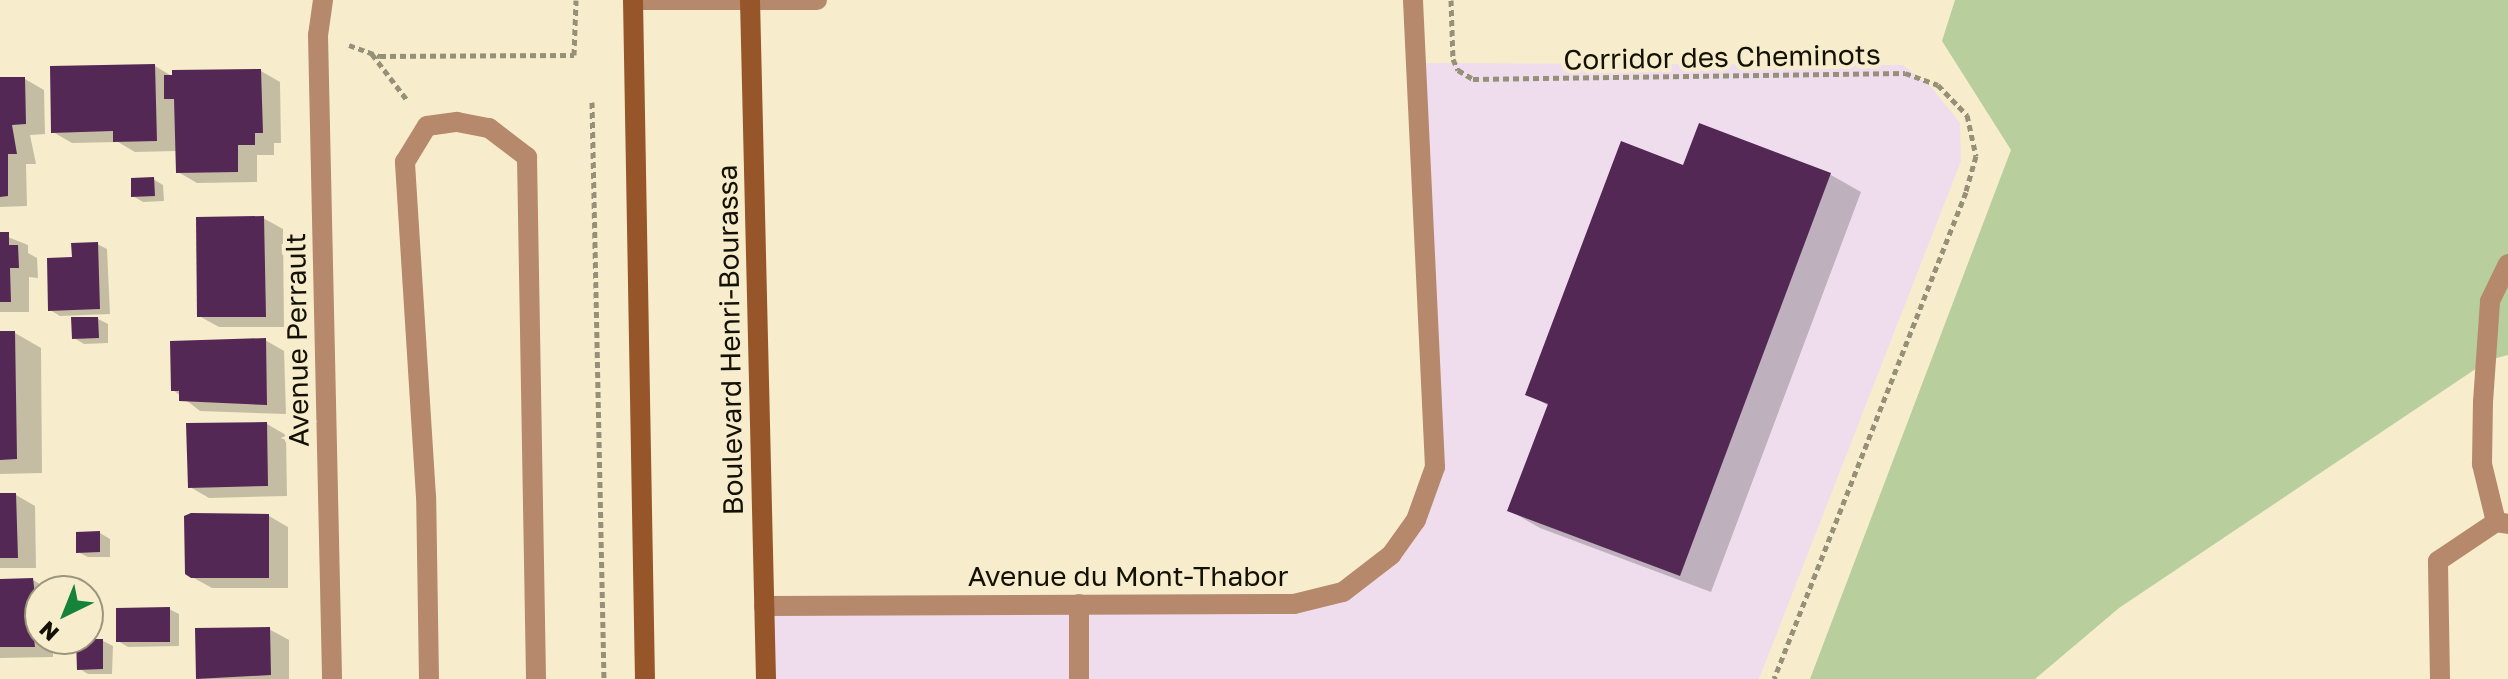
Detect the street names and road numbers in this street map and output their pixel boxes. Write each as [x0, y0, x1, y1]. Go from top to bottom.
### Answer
street label: Corridor des Cheminots [1563, 37, 1881, 77]
street label: Boulevard Henri-Bourassa [710, 164, 750, 516]
street label: Avenue Perrault [278, 233, 316, 447]
street label: Avenue du Mont-Thabor [968, 559, 1288, 593]

